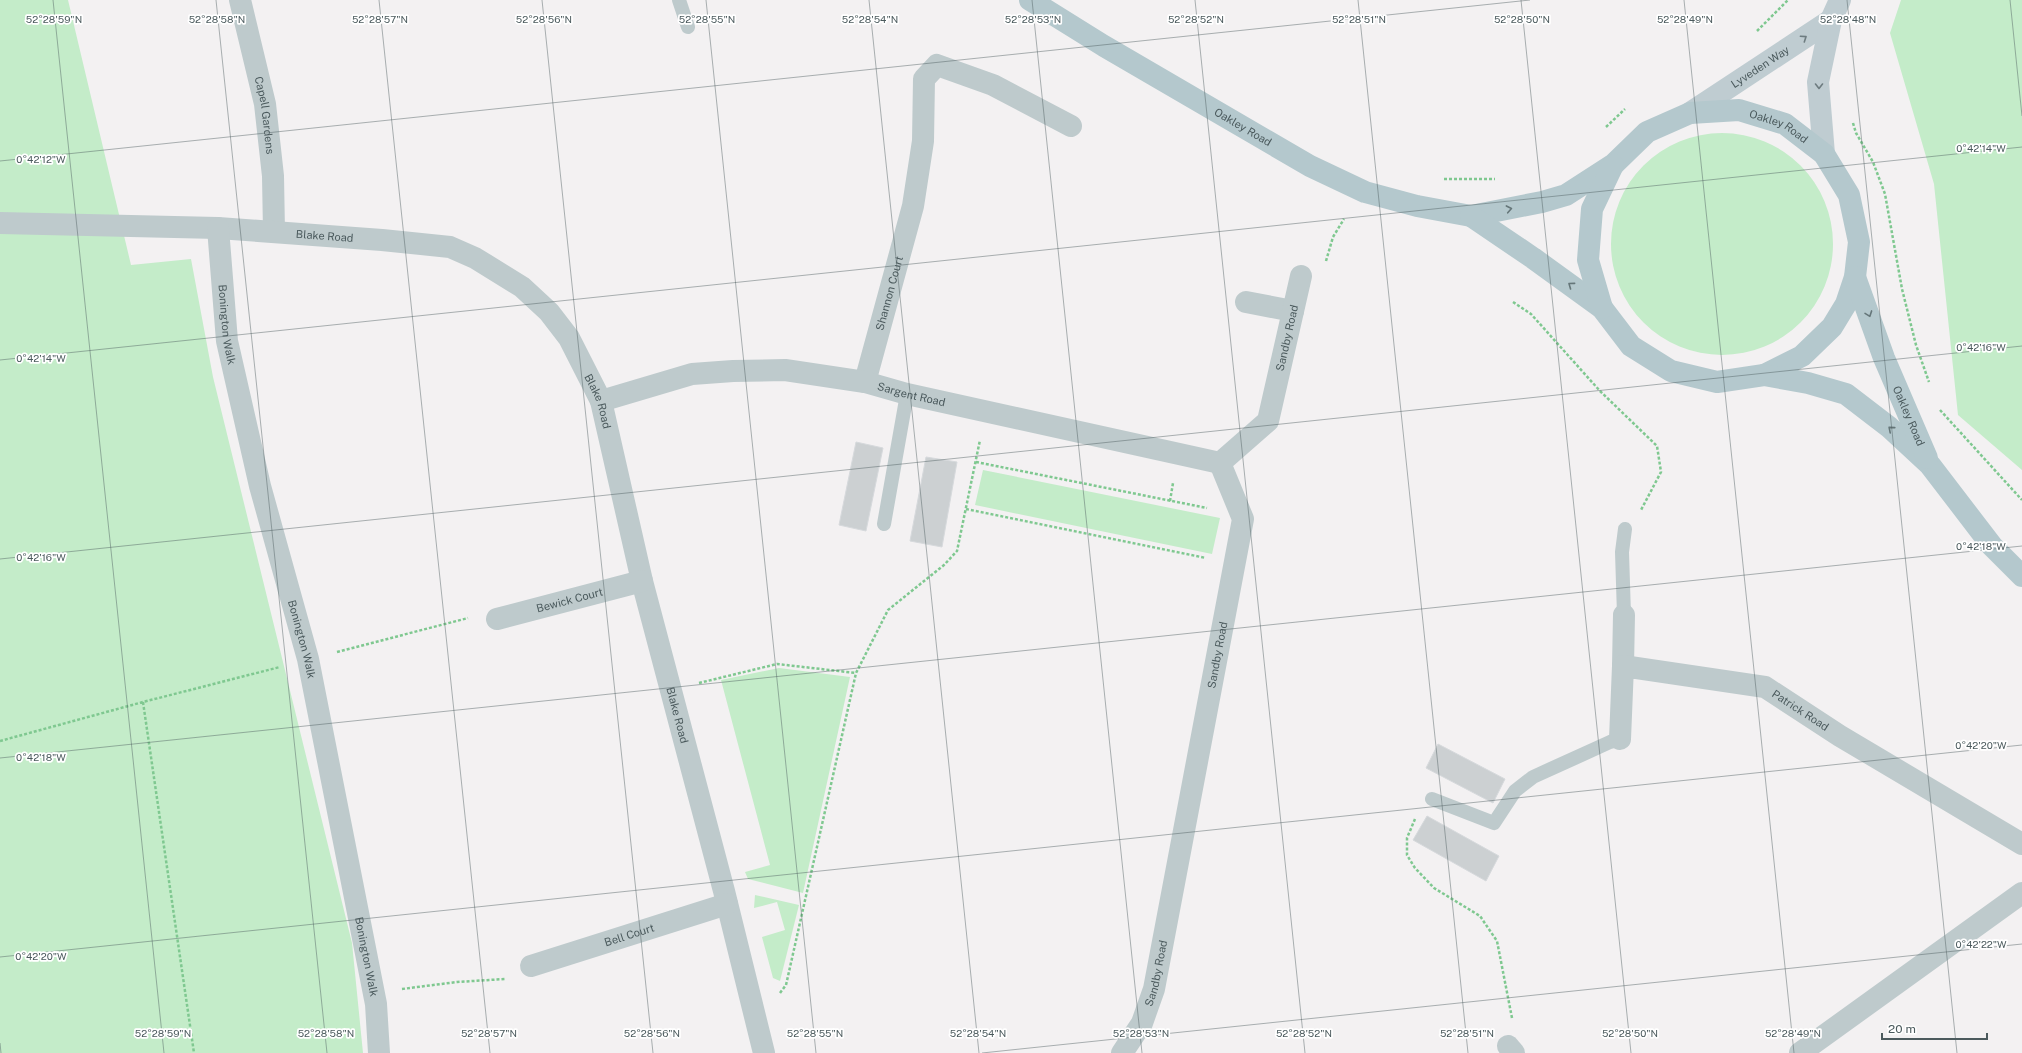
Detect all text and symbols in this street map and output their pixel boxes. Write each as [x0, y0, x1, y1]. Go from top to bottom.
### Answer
text: 52°28'59"N [26, 13, 82, 25]
text: 52°28'58"N [189, 13, 245, 25]
text: 52°28'57"N [352, 13, 408, 25]
text: 52°28'56"N [516, 13, 572, 25]
text: 52°28'55"N [679, 13, 735, 25]
text: 52°28'54"N [842, 13, 898, 25]
text: 52°28'53"N [1005, 13, 1061, 25]
text: 52°28'52"N [1168, 13, 1224, 25]
text: 52°28'51"N [1332, 13, 1386, 25]
text: 52°28'50"N [1494, 13, 1550, 25]
text: 52°28'49"N [1657, 13, 1713, 25]
text: 52°28'48"N [1820, 13, 1876, 25]
one-way arrow [1800, 35, 1807, 43]
street label: Lyveden Way [1729, 43, 1791, 90]
street label: Capell Gardens [253, 75, 277, 155]
one-way arrow [1815, 83, 1823, 89]
street label: Oakley Road [1212, 106, 1274, 148]
street label: Oakley Road [1748, 108, 1810, 145]
text: 0°42'14"W [1956, 142, 2006, 154]
text: 0°42'12"W [16, 153, 66, 165]
one-way arrow [1506, 205, 1512, 213]
street label: Blake Road [295, 228, 354, 244]
street label: Shannon Court [873, 255, 905, 332]
one-way arrow [1568, 283, 1575, 290]
street label: Bonington Walk [217, 284, 238, 366]
street label: Sandby Road [1274, 304, 1300, 372]
one-way arrow [1864, 310, 1872, 317]
text: 0°42'16"W [1956, 341, 2006, 353]
text: 0°42'14"W [16, 352, 66, 364]
street label: Blake Road [582, 372, 613, 430]
street label: Sargent Road [876, 380, 947, 408]
street label: Oakley Road [1891, 384, 1927, 448]
one-way arrow [1888, 427, 1895, 434]
text: 0°42'18"W [1956, 540, 2006, 552]
text: 0°42'16"W [16, 551, 66, 563]
street label: Bewick Court [535, 586, 604, 614]
street label: Bonington Walk [286, 599, 318, 680]
street label: Sandby Road [1205, 621, 1229, 689]
street label: Blake Road [664, 686, 691, 745]
street label: Patrick Road [1770, 687, 1831, 733]
text: 0°42'20"W [1955, 739, 2007, 751]
text: 0°42'18"W [16, 751, 66, 763]
street label: Bonington Walk [353, 916, 380, 997]
street label: Bell Court [603, 921, 656, 948]
text: 0°42'22"W [1955, 938, 2007, 950]
street label: Sandby Road [1142, 939, 1169, 1008]
text: 0°42'20"W [15, 950, 67, 962]
scale bar [1882, 1015, 1987, 1041]
text: 20 m [1888, 1022, 1916, 1036]
text: 52°28'59"N [135, 1027, 191, 1039]
text: 52°28'58"N [298, 1027, 354, 1039]
text: 52°28'57"N [461, 1027, 517, 1039]
text: 52°28'56"N [624, 1027, 680, 1039]
text: 52°28'55"N [787, 1027, 843, 1039]
text: 52°28'54"N [950, 1027, 1006, 1039]
text: 52°28'53"N [1113, 1027, 1169, 1039]
text: 52°28'52"N [1276, 1027, 1332, 1039]
text: 52°28'51"N [1440, 1027, 1494, 1039]
text: 52°28'50"N [1602, 1027, 1658, 1039]
text: 52°28'49"N [1765, 1027, 1821, 1039]

